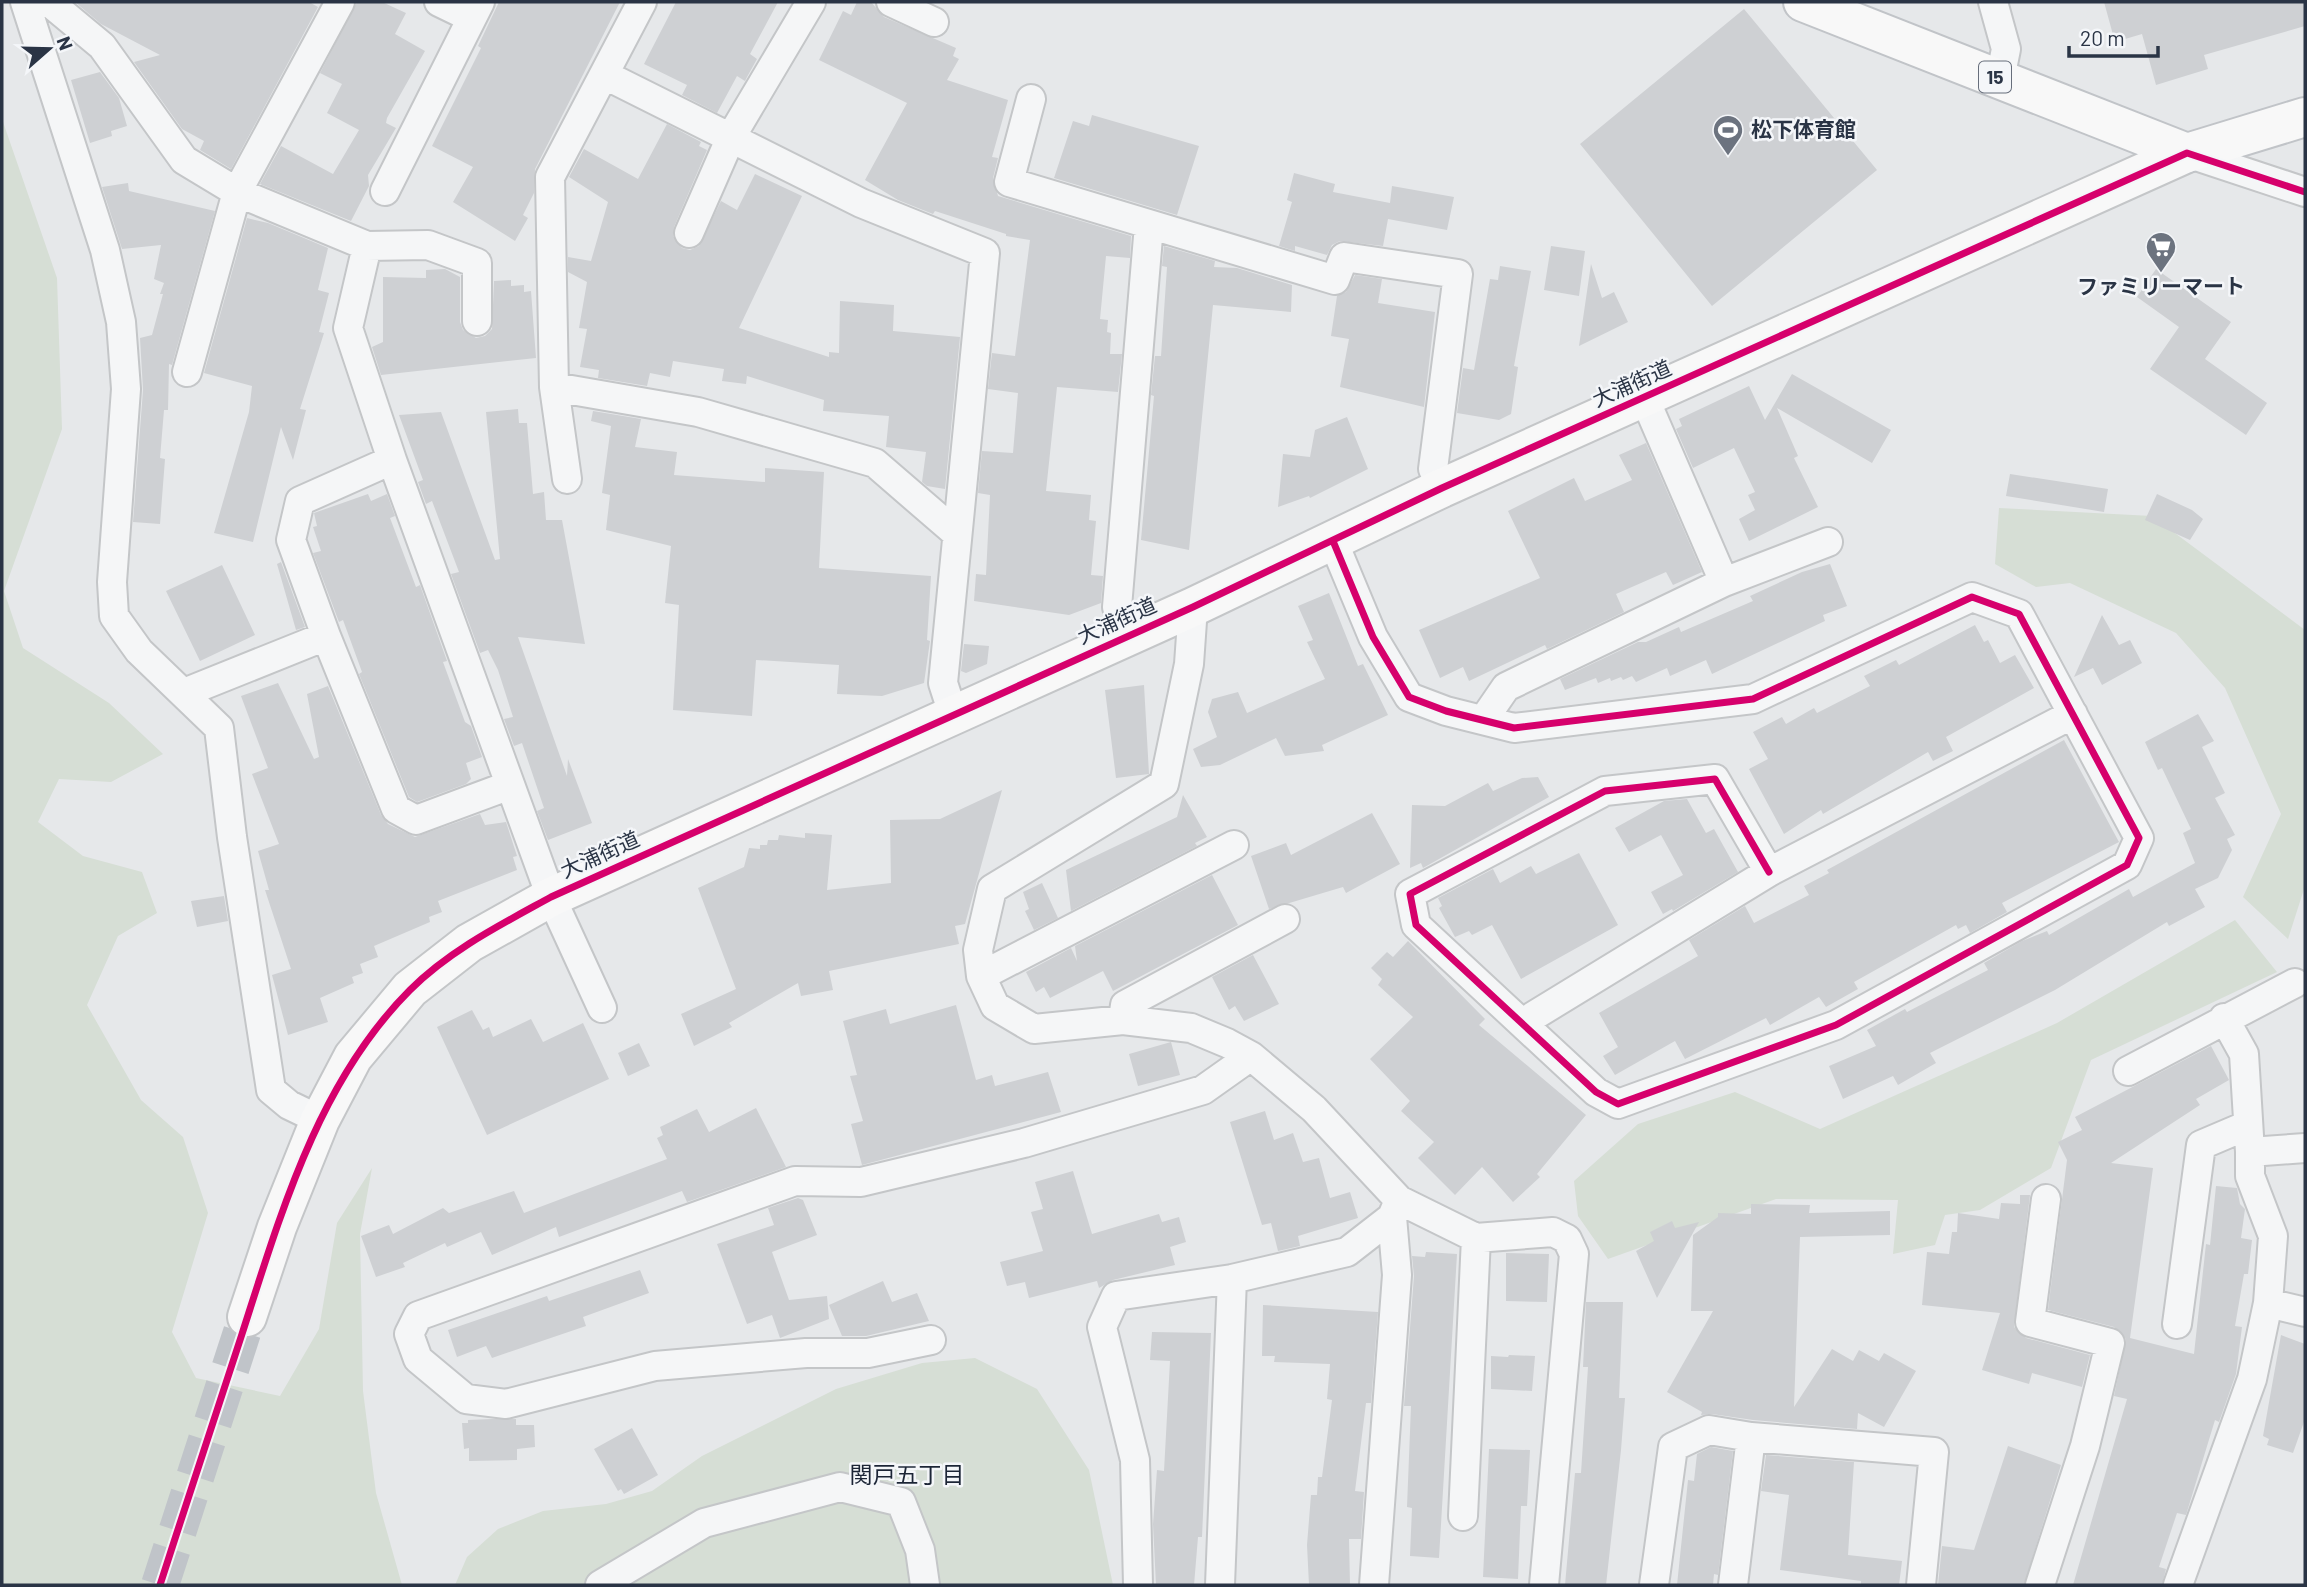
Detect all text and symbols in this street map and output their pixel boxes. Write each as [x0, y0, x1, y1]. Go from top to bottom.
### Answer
north arrow [14, 14, 84, 84]
scale bar [2069, 14, 2158, 58]
text: 20 m [2080, 25, 2125, 50]
text: N [52, 33, 78, 53]
road number: 15 [1979, 61, 2011, 92]
sports icon: 松下体育館 [1711, 113, 1745, 157]
place label: 松下体育館 [1751, 116, 1856, 141]
supermarket icon: ファミリーマート [2144, 230, 2178, 274]
place label: ファミリーマート [2077, 273, 2245, 298]
street label: 大浦街道 [1588, 354, 1675, 411]
street label: 大浦街道 [1073, 591, 1160, 648]
street label: 大浦街道 [556, 825, 643, 882]
district label: 関戸五丁目 [850, 1460, 965, 1488]

